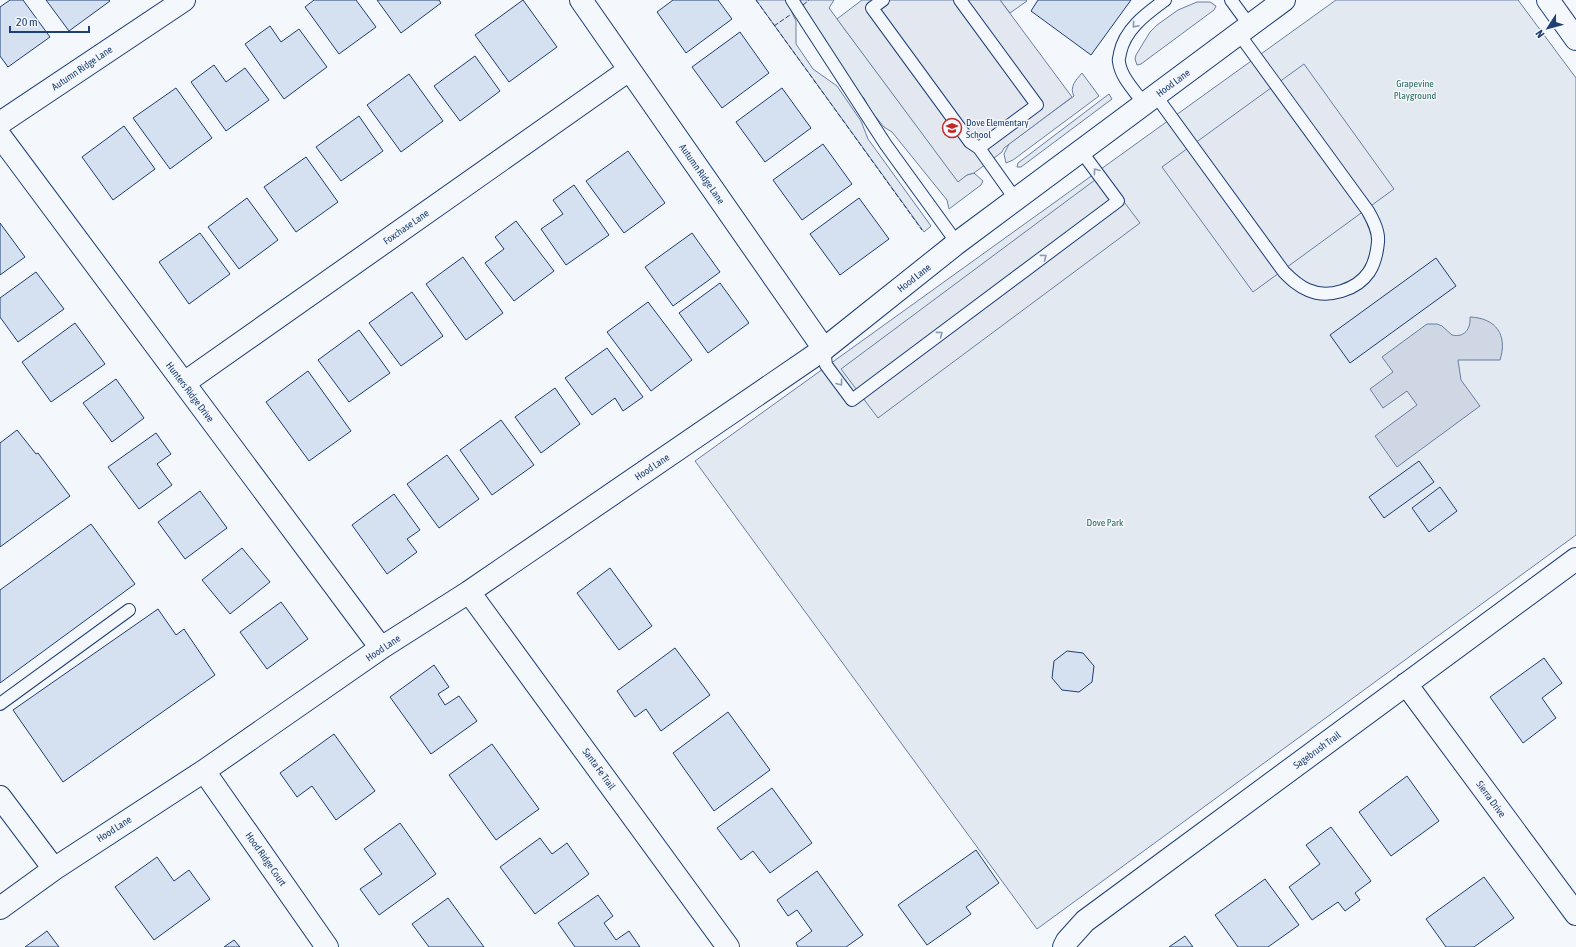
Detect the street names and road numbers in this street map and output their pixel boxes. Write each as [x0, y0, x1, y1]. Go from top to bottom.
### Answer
street label: Autumn Ridge Lane [50, 43, 115, 92]
street label: Hood Lane [1154, 67, 1192, 99]
street label: Autumn Ridge Lane [677, 142, 727, 207]
street label: Foxchase Lane [381, 207, 431, 247]
street label: Hood Lane [895, 261, 933, 294]
street label: Hunters Ridge Drive [164, 360, 216, 424]
street label: Hood Lane [633, 451, 672, 483]
street label: Hood Lane [364, 632, 403, 664]
street label: Sagebrush Trail [1291, 729, 1343, 771]
street label: Santa Fe Trail [580, 746, 618, 792]
street label: Sierra Drive [1474, 779, 1508, 820]
street label: Hood Lane [95, 813, 134, 844]
street label: Hood Ridge Court [243, 830, 289, 888]

